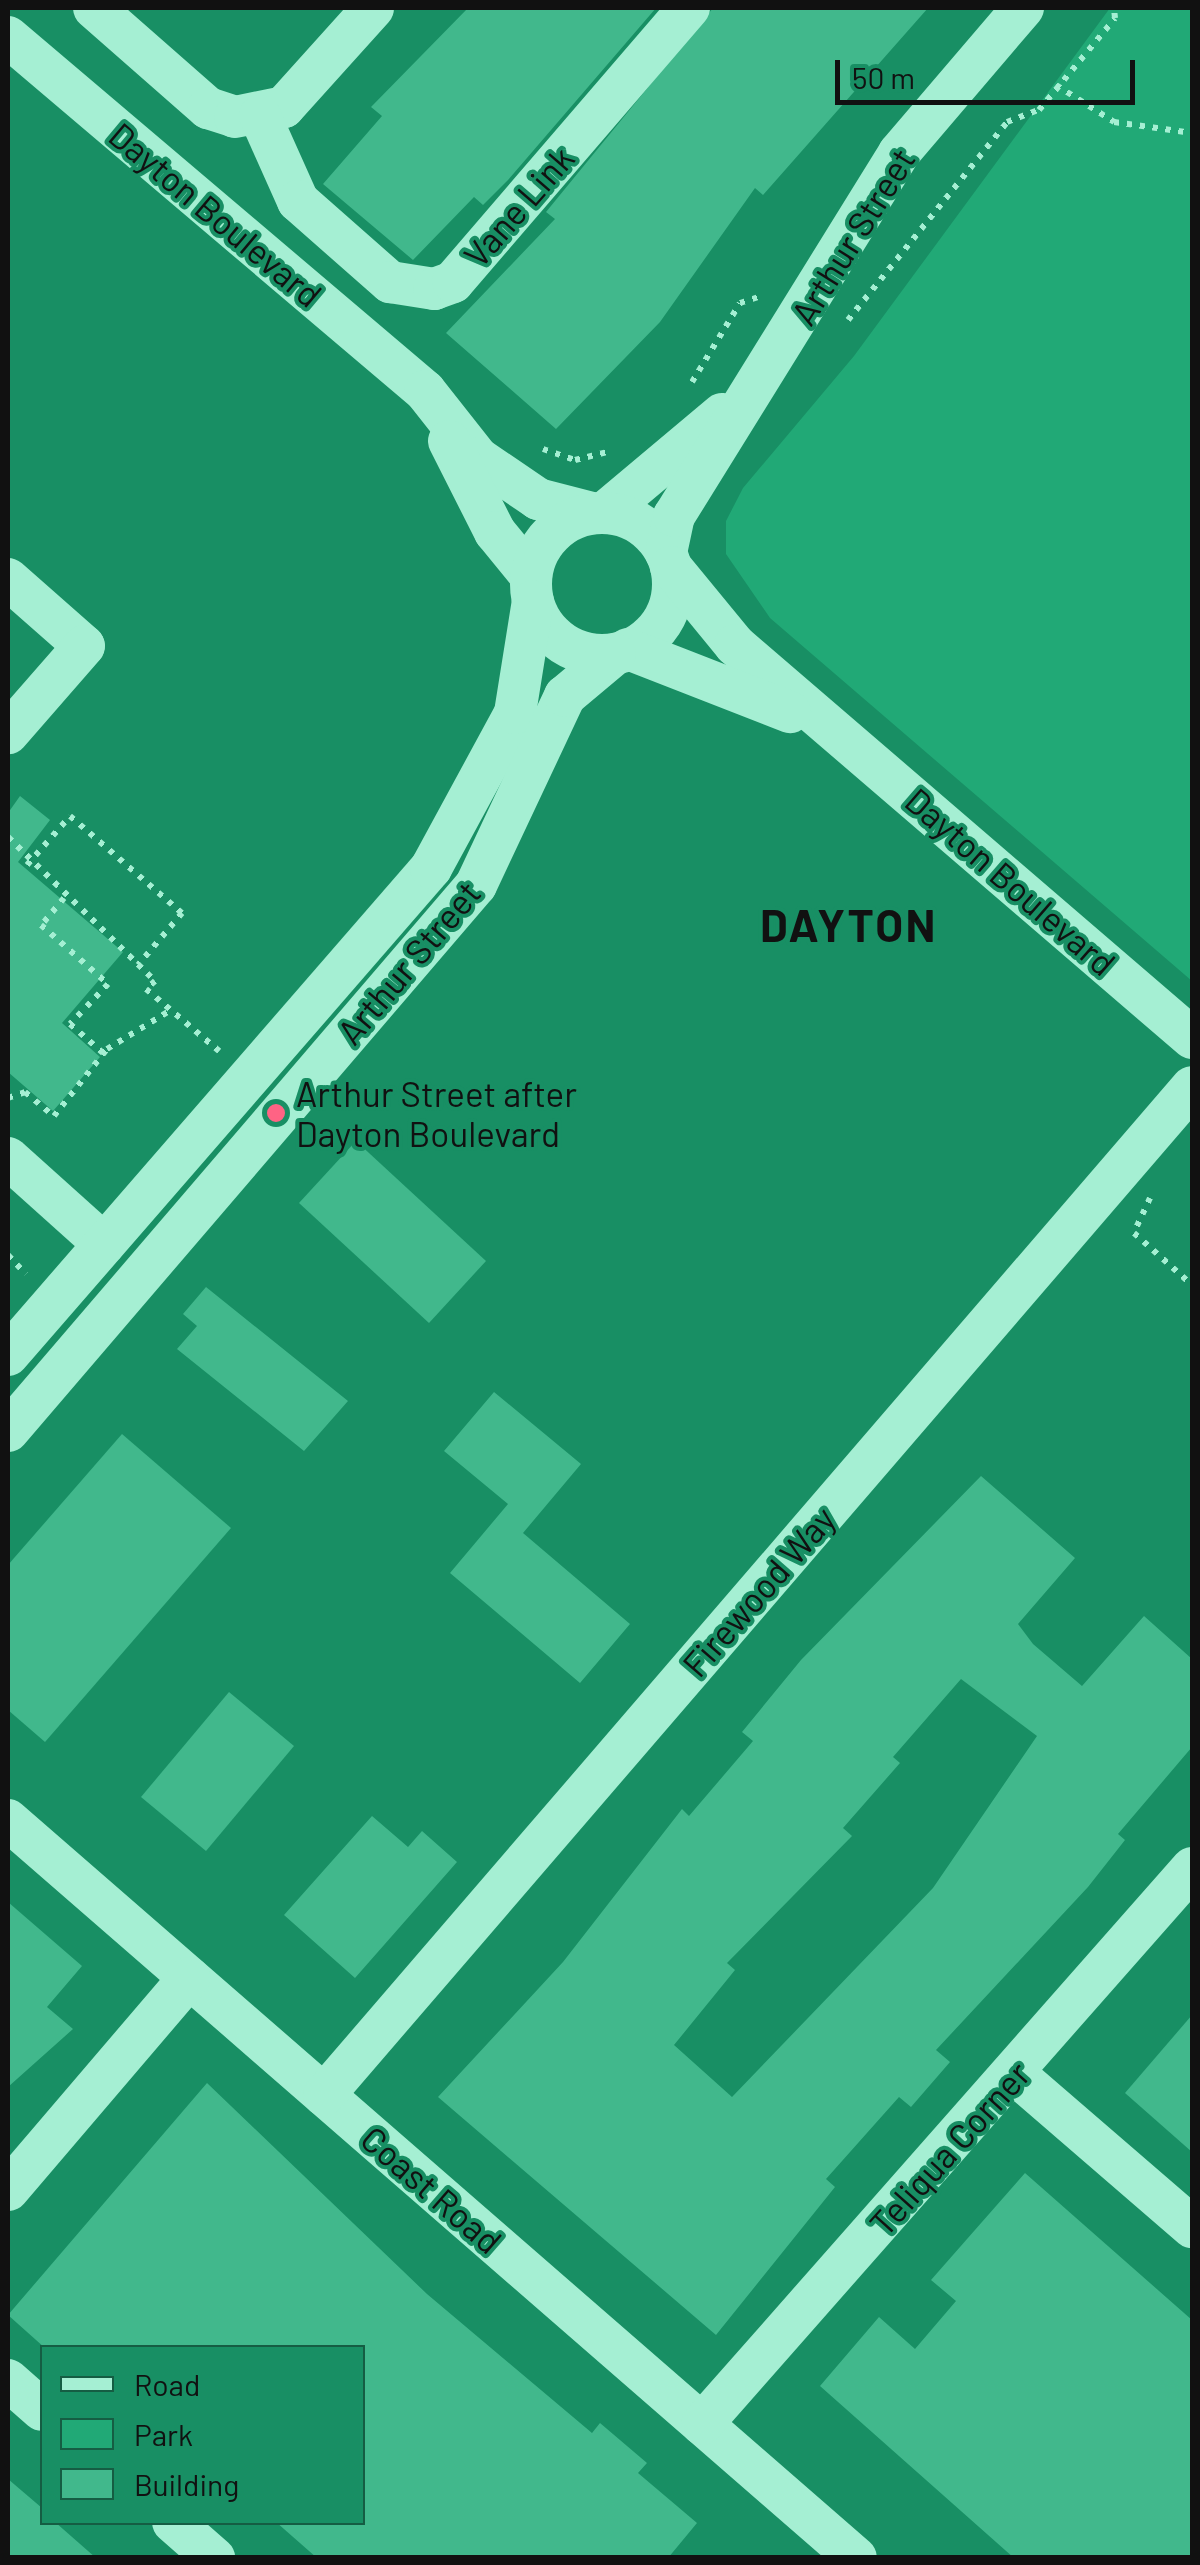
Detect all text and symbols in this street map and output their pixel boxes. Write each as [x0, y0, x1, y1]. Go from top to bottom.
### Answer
scale bar [840, 40, 1140, 102]
text: 50 m [852, 59, 915, 95]
street label: Dayton Boulevard [101, 113, 331, 315]
street label: Vane Link [454, 137, 582, 275]
street label: Arthur Street [781, 140, 923, 332]
street label: Dayton Boulevard [898, 778, 1124, 984]
street label: Arthur Street [328, 872, 488, 1052]
district label: DAYTON [760, 898, 938, 952]
place label: Arthur Street after Dayton Boulevard [296, 1072, 577, 1154]
marker: Arthur Street after Dayton Boulevard [265, 1102, 287, 1124]
street label: Firewood Way [673, 1497, 843, 1685]
street label: Teliqua Corner [860, 2053, 1038, 2243]
street label: Coast Road [353, 2117, 511, 2261]
legend [40, 2345, 365, 2525]
text: Road [134, 2366, 200, 2402]
text: Park [134, 2416, 193, 2452]
text: Building [134, 2466, 239, 2502]

